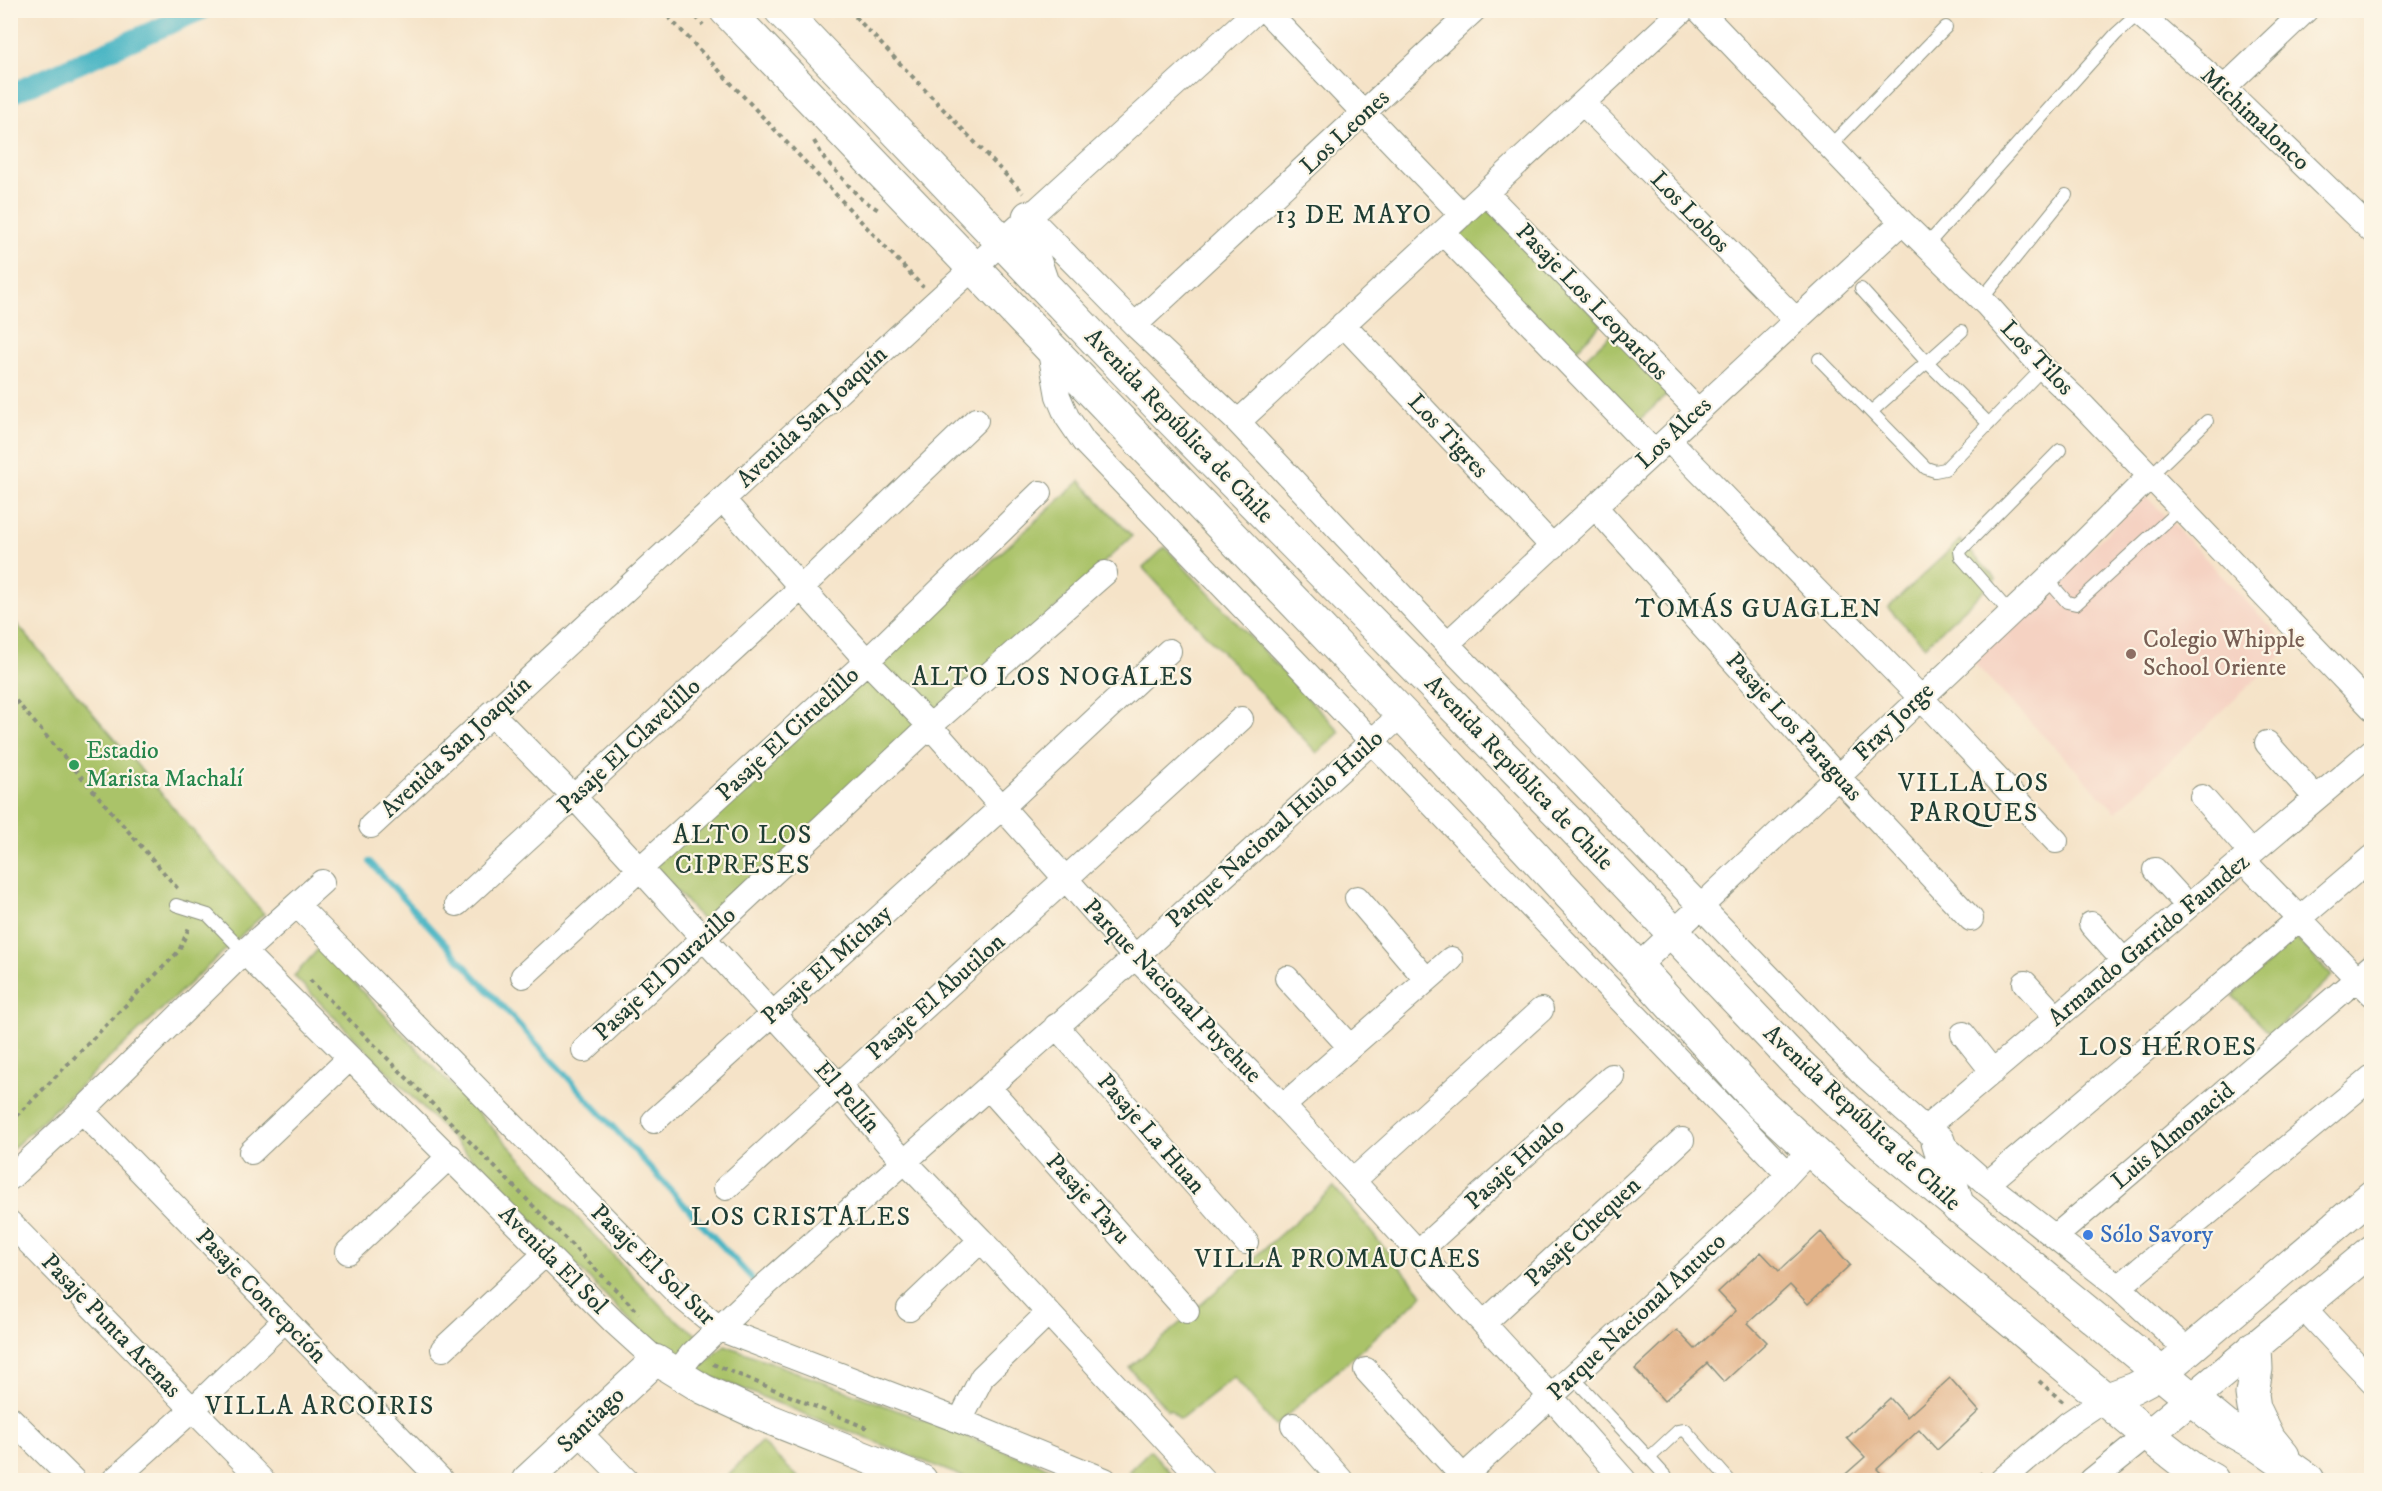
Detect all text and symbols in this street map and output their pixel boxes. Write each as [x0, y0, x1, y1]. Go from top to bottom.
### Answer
street label: Michimalonco [2194, 61, 2316, 177]
street label: Los Leones [1294, 83, 1396, 181]
street label: Los Lobos [1644, 165, 1736, 259]
district label: 13 DE MAYO [1276, 199, 1432, 232]
street label: Pasaje Los Leopardos [1509, 217, 1675, 387]
street label: Los Tilos [1994, 314, 2080, 402]
street label: Avenida República de Chile [1078, 322, 1280, 530]
street label: Avenida San Joaquín [730, 339, 894, 494]
street label: Los Tigres [1401, 387, 1495, 485]
street label: Los Alces [1630, 390, 1718, 476]
district label: TOMÁS GUAGLEN [1635, 592, 1883, 626]
place label: Colegio Whipple School Oriente [2143, 625, 2305, 683]
street label: Pasaje Los Paraguas [1719, 646, 1869, 808]
marker: Colegio Whipple School Oriente [2124, 647, 2138, 661]
street label: Pasaje El Ciruelillo [710, 660, 866, 808]
district label: ALTO LOS NOGALES [912, 661, 1194, 694]
street label: Avenida San Joaquín [374, 669, 538, 824]
street label: Avenida República de Chile [1418, 669, 1620, 877]
street label: Pasaje El Clavelillo [551, 672, 707, 820]
street label: Fray Jorge [1848, 676, 1941, 768]
street label: Parque Nacional Huilo Huilo [1160, 724, 1390, 934]
place label: Estadio Marista Machalí [86, 736, 245, 794]
marker: Estadio Marista Machalí [67, 758, 81, 772]
district label: VILLA LOS PARQUES [1897, 767, 2050, 830]
district label: ALTO LOS CIPRESES [673, 819, 813, 882]
street label: Armando Garrido Faundez [2042, 846, 2256, 1033]
street label: Parque Nacional Puyehue [1076, 892, 1268, 1090]
street label: Pasaje El Michay [756, 898, 899, 1031]
street label: Pasaje El Durazillo [588, 900, 742, 1048]
street label: Pasaje El Abutilon [861, 927, 1012, 1067]
street label: Avenida República de Chile [1757, 1018, 1967, 1218]
district label: LOS HÉROES [2079, 1031, 2257, 1064]
street label: El Pellín [807, 1055, 887, 1140]
street label: Pasaje La Huan [1090, 1068, 1212, 1201]
street label: Luis Almonacid [2105, 1076, 2241, 1196]
street label: Pasaje Hualo [1459, 1112, 1571, 1216]
street label: Pasaje Tayu [1039, 1147, 1137, 1251]
street label: Pasaje Chequen [1519, 1170, 1648, 1293]
street label: Pasaje El Sol Sur [584, 1198, 722, 1332]
street label: Avenida El Sol [492, 1199, 614, 1321]
district label: LOS CRISTALES [690, 1201, 912, 1234]
place label: Sólo Savory [2100, 1220, 2214, 1250]
street label: Pasaje Concepción [189, 1222, 333, 1370]
street label: Parque Nacional Antuco [1542, 1227, 1732, 1407]
marker: Sólo Savory [2081, 1228, 2095, 1242]
district label: VILLA PROMAUCAES [1193, 1243, 1482, 1276]
street label: Pasaje Punta Arenas [35, 1248, 187, 1404]
street label: Santiago [551, 1381, 631, 1459]
district label: VILLA ARCOIRIS [204, 1390, 435, 1423]

